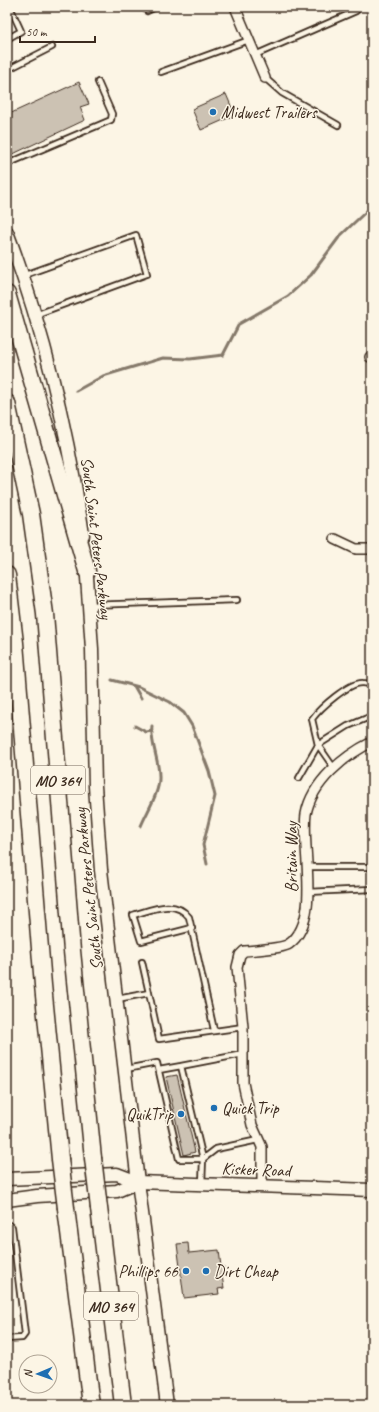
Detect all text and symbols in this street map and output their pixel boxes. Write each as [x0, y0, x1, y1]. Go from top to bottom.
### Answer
scale bar [20, 18, 95, 44]
text: 50 m [26, 24, 48, 40]
place label: Midwest Trailers [221, 102, 318, 123]
marker: Midwest Trailers [208, 107, 218, 117]
street label: South Saint Peters Parkway [76, 456, 117, 621]
road number: MO 364 [31, 766, 85, 794]
street label: South Saint Peters Parkway [69, 806, 107, 971]
street label: Britain Way [281, 820, 302, 892]
place label: Quick Trip [222, 1098, 280, 1119]
marker: Quick Trip [209, 1103, 219, 1113]
place label: QuikTrip [126, 1104, 175, 1125]
marker: QuikTrip [176, 1109, 186, 1119]
street label: Kisker Road [221, 1158, 293, 1181]
place label: Phillips 66 [118, 1261, 179, 1282]
place label: Dirt Cheap [214, 1261, 280, 1282]
marker: Phillips 66 [181, 1266, 191, 1276]
marker: Dirt Cheap [201, 1266, 211, 1276]
road number: MO 364 [84, 1292, 138, 1320]
north arrow [18, 1354, 58, 1394]
text: N [21, 1369, 35, 1378]

